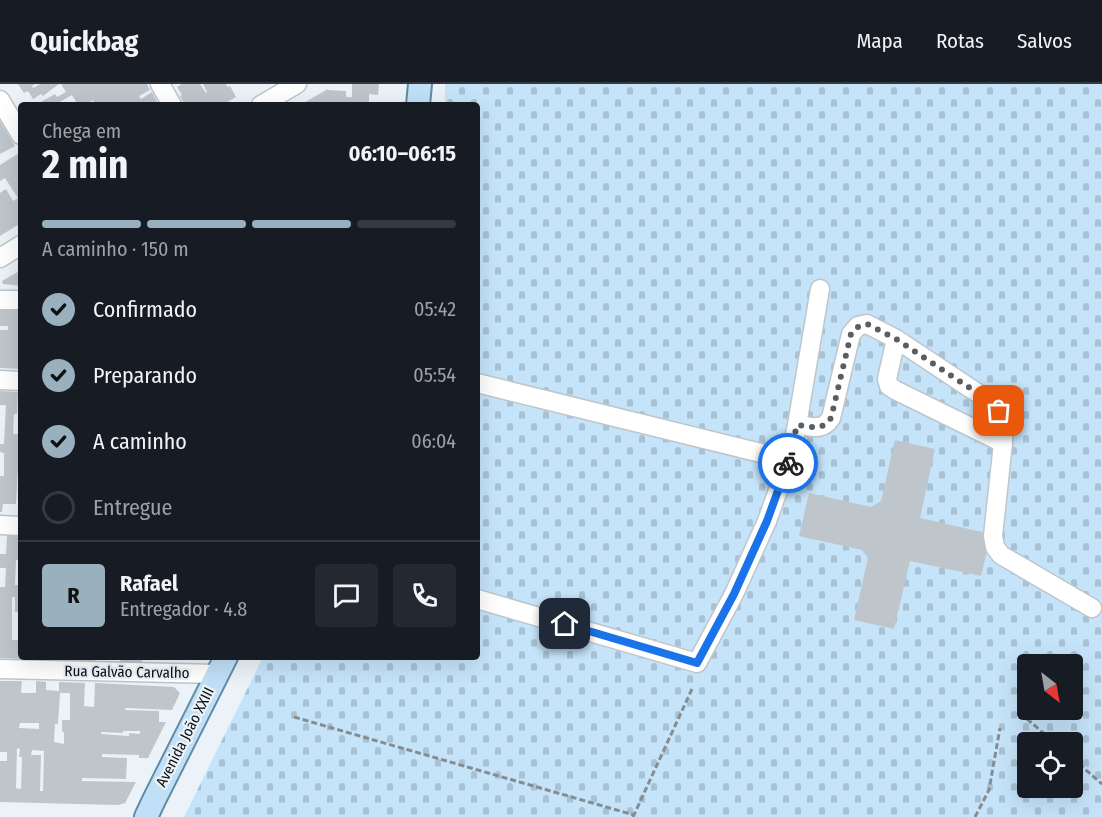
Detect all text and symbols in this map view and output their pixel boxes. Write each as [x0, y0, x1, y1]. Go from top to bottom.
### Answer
text: Quickbag [30, 25, 138, 58]
text: Mapa [856, 28, 903, 54]
text: Rotas [936, 28, 984, 54]
text: Salvos [1017, 28, 1072, 54]
text: Chega em [42, 119, 121, 143]
text: 06:10–06:15 [349, 140, 456, 167]
text: 2 min [42, 142, 128, 188]
text: A caminho · 150 m [42, 237, 189, 261]
icon: check [42, 293, 75, 326]
text: Confirmado [93, 296, 197, 323]
text: 05:42 [414, 297, 456, 321]
icon: check [42, 359, 75, 392]
text: Preparando [93, 362, 197, 389]
text: 05:54 [413, 363, 456, 387]
pin [973, 385, 1024, 436]
icon: bag [982, 394, 1015, 427]
icon: check [42, 425, 75, 458]
text: A caminho [93, 428, 187, 455]
text: 06:04 [411, 429, 456, 453]
courier [758, 433, 818, 493]
icon: bike [772, 447, 805, 480]
text: Entregue [93, 494, 172, 521]
button: chat [315, 564, 378, 627]
button: phone [393, 564, 456, 627]
text: Rafael [120, 570, 178, 597]
text: R [67, 582, 80, 609]
text: Entregador · 4.8 [120, 597, 247, 621]
pin [539, 598, 590, 649]
icon: home [548, 607, 581, 640]
north arrow [1017, 654, 1083, 720]
map controls [1017, 654, 1083, 798]
street label: Rua Galvão Carvalho [64, 662, 190, 682]
street label: Avenida João XXIII [152, 684, 218, 790]
button: locate [1017, 732, 1083, 798]

